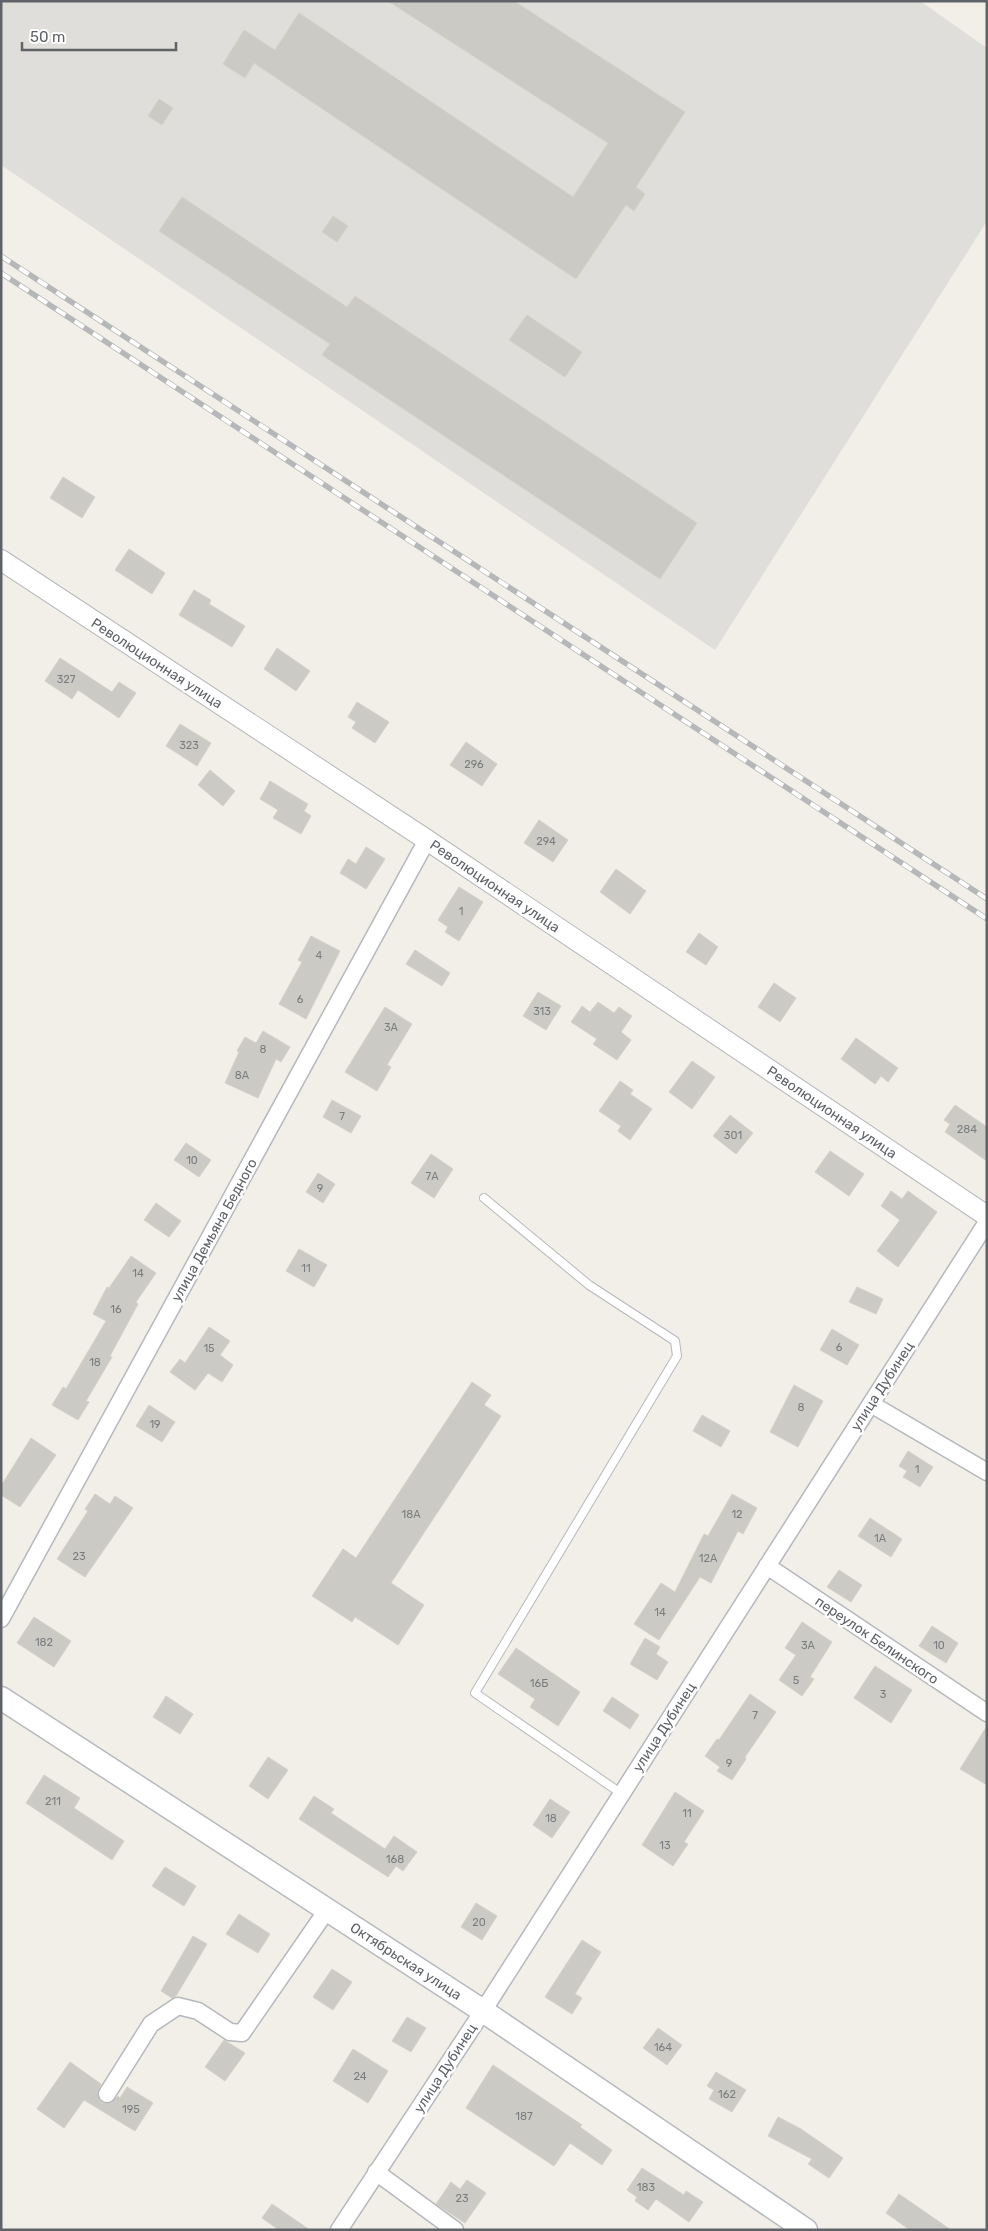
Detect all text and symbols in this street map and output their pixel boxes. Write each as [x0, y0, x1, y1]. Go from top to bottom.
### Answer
scale bar [22, 20, 176, 52]
text: 50 m [30, 28, 65, 46]
street label: Революционная улица [88, 615, 226, 712]
house number: 327 [57, 673, 76, 686]
house number: 323 [179, 739, 199, 752]
house number: 296 [464, 758, 484, 771]
house number: 294 [536, 835, 556, 848]
street label: Революционная улица [426, 837, 563, 936]
house number: 1 [459, 905, 463, 918]
house number: 4 [316, 949, 323, 962]
house number: 6 [297, 993, 304, 1006]
house number: 313 [533, 1005, 551, 1018]
house number: 3А [384, 1021, 399, 1034]
house number: 8 [260, 1043, 267, 1056]
street label: Революционная улица [763, 1063, 900, 1162]
house number: 8А [235, 1069, 250, 1082]
house number: 7 [339, 1110, 345, 1123]
house number: 284 [957, 1123, 977, 1136]
house number: 301 [724, 1129, 742, 1142]
house number: 10 [186, 1154, 198, 1167]
street label: улица Демьяна Бедного [168, 1156, 261, 1305]
house number: 7А [425, 1170, 439, 1183]
house number: 9 [317, 1182, 323, 1195]
house number: 11 [301, 1262, 311, 1275]
house number: 14 [132, 1267, 144, 1280]
house number: 16 [110, 1303, 122, 1316]
street label: улица Дубинец [847, 1338, 918, 1434]
house number: 6 [836, 1341, 843, 1354]
house number: 15 [203, 1342, 215, 1355]
house number: 18 [89, 1356, 101, 1369]
house number: 8 [798, 1401, 805, 1414]
house number: 19 [149, 1418, 161, 1431]
house number: 1 [915, 1463, 919, 1476]
house number: 18А [401, 1508, 421, 1521]
house number: 12 [731, 1508, 743, 1521]
house number: 1А [874, 1532, 887, 1545]
house number: 23 [72, 1550, 86, 1563]
house number: 12А [699, 1552, 718, 1565]
street label: переулок Белинского [812, 1593, 942, 1688]
house number: 14 [654, 1606, 666, 1619]
house number: 182 [35, 1636, 53, 1649]
house number: 3А [801, 1639, 816, 1652]
house number: 10 [933, 1639, 945, 1652]
house number: 5 [793, 1674, 800, 1687]
house number: 16Б [530, 1677, 548, 1690]
street label: улица Дубинец [629, 1679, 700, 1775]
house number: 3 [880, 1688, 887, 1701]
house number: 7 [752, 1709, 758, 1722]
house number: 9 [726, 1757, 732, 1770]
house number: 211 [45, 1795, 61, 1808]
house number: 11 [682, 1807, 692, 1820]
house number: 18 [545, 1812, 557, 1825]
house number: 13 [659, 1839, 671, 1852]
house number: 168 [386, 1853, 404, 1866]
house number: 20 [472, 1916, 486, 1929]
street label: Октябрьская улица [347, 1919, 465, 2004]
street label: улица Дубинец [410, 2020, 481, 2116]
house number: 164 [654, 2041, 672, 2054]
house number: 24 [353, 2070, 367, 2083]
house number: 162 [718, 2088, 736, 2101]
house number: 195 [122, 2103, 140, 2116]
house number: 187 [515, 2110, 533, 2123]
house number: 183 [637, 2181, 656, 2194]
house number: 23 [455, 2192, 469, 2205]

